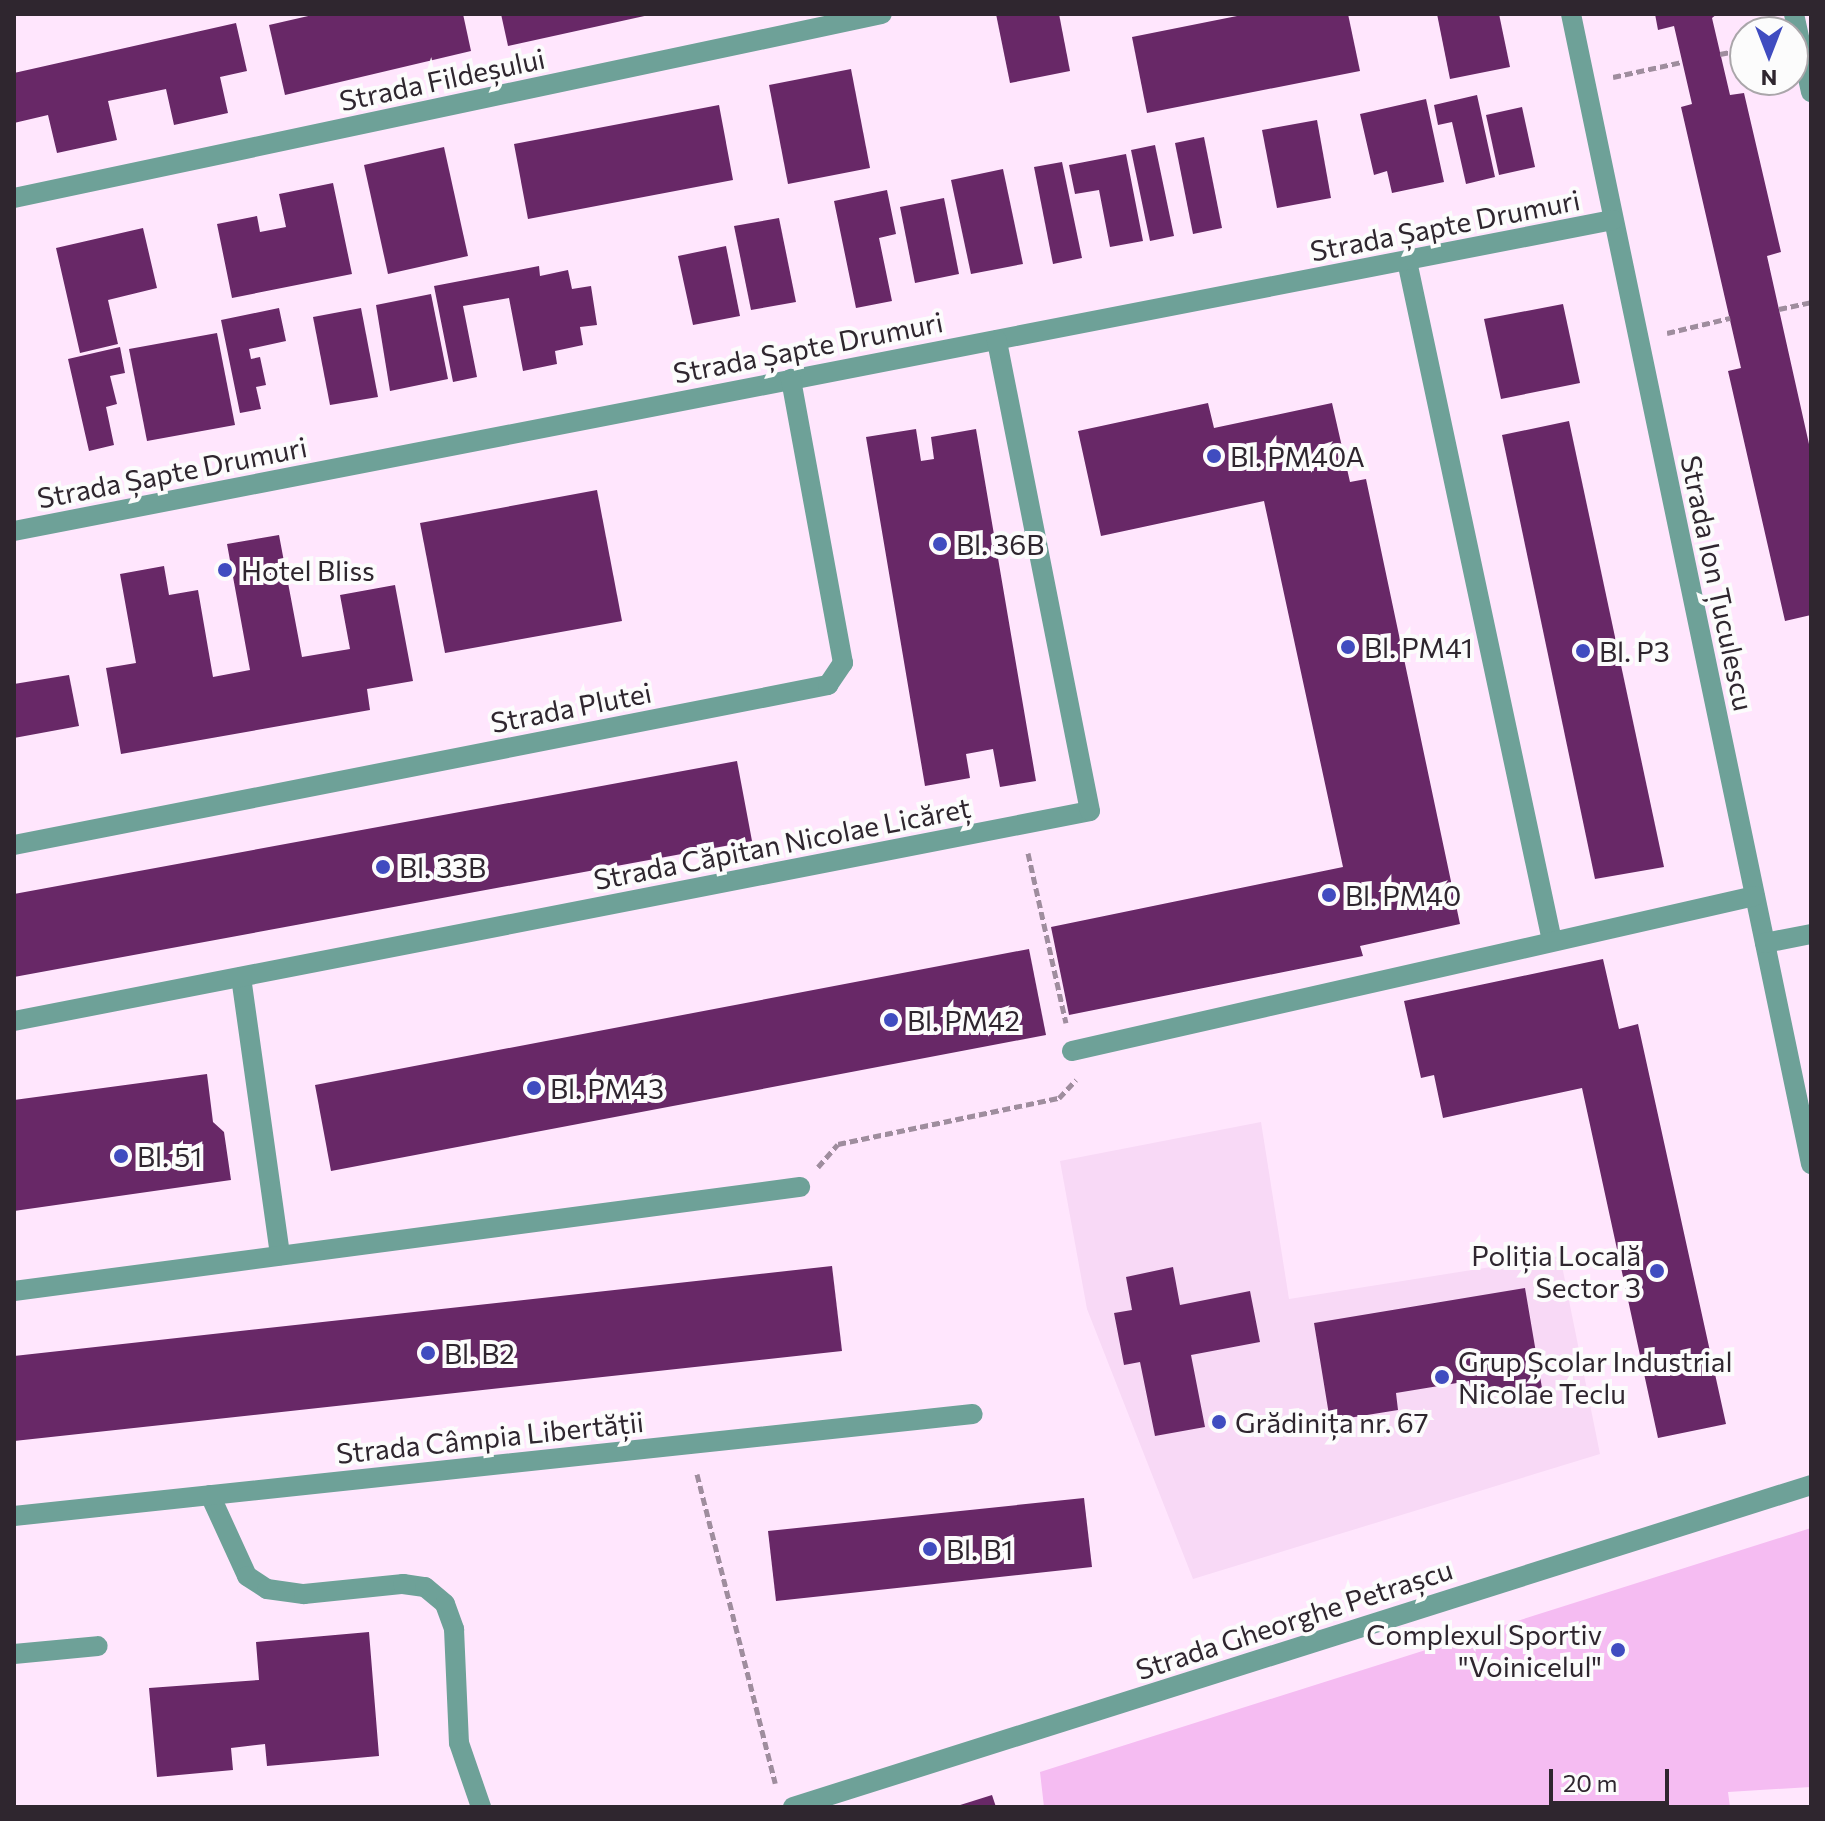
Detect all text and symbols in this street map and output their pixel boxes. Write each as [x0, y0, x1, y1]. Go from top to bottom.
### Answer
north arrow [1729, 16, 1809, 96]
street label: Strada Fildeșului [336, 41, 548, 117]
text: N [1761, 65, 1777, 92]
street label: Strada Șapte Drumuri [1307, 182, 1583, 268]
street label: Strada Șapte Drumuri [670, 304, 946, 390]
street label: Strada Șapte Drumuri [34, 429, 310, 515]
place label: Bl. PM40A [1230, 439, 1365, 473]
marker: Bl. PM40A [1205, 447, 1223, 465]
street label: Strada Ion Țuculescu [1675, 452, 1761, 714]
place label: Bl. 36B [956, 527, 1044, 561]
marker: Bl. 36B [931, 535, 949, 553]
place label: Hotel Bliss [241, 553, 375, 587]
marker: Hotel Bliss [216, 561, 234, 579]
place label: Bl. PM41 [1364, 630, 1473, 664]
place label: Bl. P3 [1599, 634, 1670, 668]
marker: Bl. PM41 [1339, 638, 1357, 656]
marker: Bl. P3 [1574, 642, 1592, 660]
street label: Strada Plutei [488, 675, 654, 739]
street label: Strada Căpitan Nicolae Licăreț [591, 790, 973, 896]
place label: Bl. 33B [399, 850, 486, 884]
marker: Bl. 33B [374, 858, 392, 876]
place label: Bl. PM40 [1345, 878, 1461, 912]
marker: Bl. PM40 [1320, 886, 1338, 904]
place label: Bl. PM42 [907, 1003, 1020, 1037]
marker: Bl. PM42 [882, 1011, 900, 1029]
place label: Bl. PM43 [550, 1071, 664, 1105]
marker: Bl. PM43 [525, 1079, 543, 1097]
place label: Bl. 51 [137, 1139, 202, 1173]
marker: Bl. 51 [112, 1147, 130, 1165]
place label: Poliția Locală Sector 3 [1471, 1238, 1641, 1304]
marker: Poliția Locală Sector 3 [1648, 1262, 1666, 1280]
place label: Bl. B2 [444, 1336, 515, 1370]
marker: Bl. B2 [419, 1344, 437, 1362]
place label: Grup Școlar Industrial Nicolae Teclu [1458, 1344, 1733, 1410]
marker: Grup Școlar Industrial Nicolae Teclu [1433, 1368, 1451, 1386]
street label: Strada Câmpia Libertății [335, 1404, 645, 1470]
place label: Grădinița nr. 67 [1235, 1405, 1429, 1439]
marker: Grădinița nr. 67 [1210, 1413, 1228, 1431]
place label: Bl. B1 [946, 1532, 1013, 1566]
marker: Bl. B1 [921, 1540, 939, 1558]
street label: Strada Gheorghe Petrașcu [1131, 1552, 1457, 1686]
place label: Complexul Sportiv "Voinicelul" [1366, 1617, 1602, 1683]
marker: Complexul Sportiv "Voinicelul" [1609, 1641, 1627, 1659]
scale bar [1553, 1753, 1673, 1803]
text: 20 m [1563, 1768, 1617, 1797]

